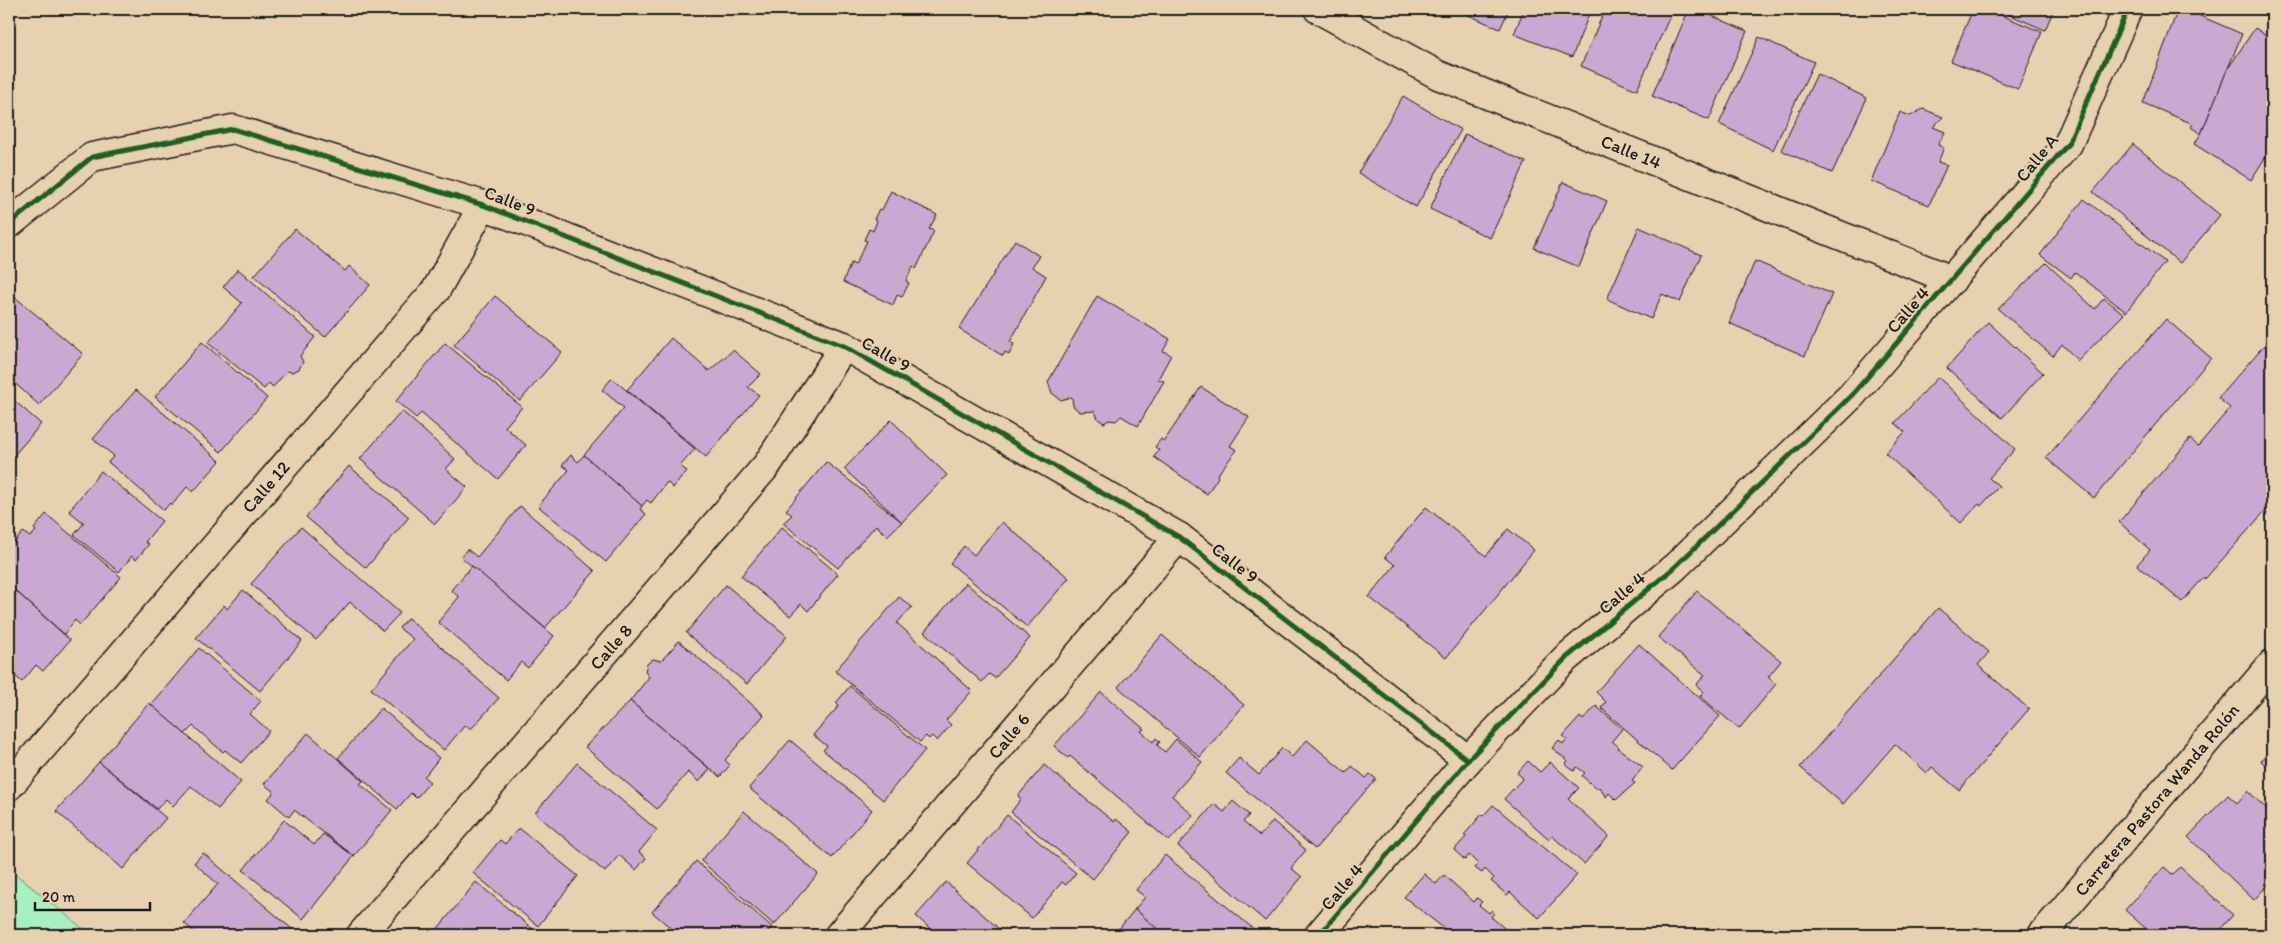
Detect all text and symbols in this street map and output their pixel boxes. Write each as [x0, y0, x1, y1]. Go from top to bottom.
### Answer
street label: Calle A [2011, 129, 2063, 186]
street label: Calle 14 [1598, 130, 1664, 174]
street label: Calle 9 [481, 181, 539, 221]
street label: Calle 4 [1882, 282, 1934, 338]
street label: Calle 9 [857, 331, 915, 377]
street label: Calle 12 [238, 456, 295, 517]
street label: Calle 9 [1207, 538, 1263, 588]
street label: Calle 4 [1594, 567, 1650, 619]
street label: Calle 8 [585, 619, 637, 674]
street label: Carretera Pastora Wanda Rolón [2070, 699, 2244, 901]
street label: Calle 6 [983, 709, 1035, 763]
street label: Calle 4 [1316, 859, 1368, 915]
scale bar [35, 879, 150, 911]
text: 20 m [42, 888, 76, 906]

